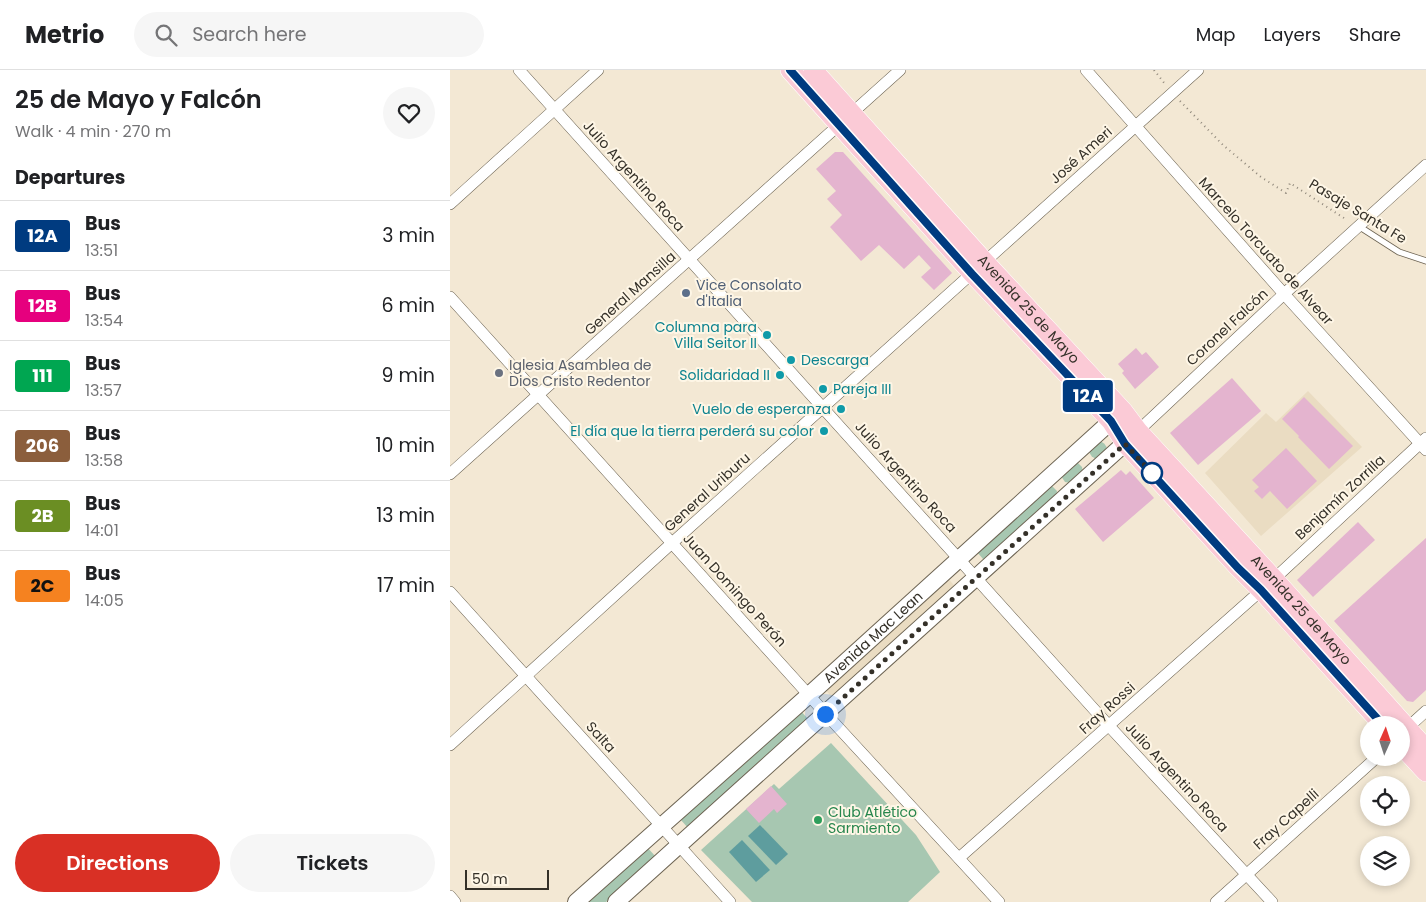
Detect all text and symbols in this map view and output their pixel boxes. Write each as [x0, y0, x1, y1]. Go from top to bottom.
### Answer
search box [134, 12, 484, 57]
text: Metrio [25, 18, 104, 51]
icon: search [152, 21, 180, 49]
text: Search here [192, 21, 307, 48]
text: Map [1196, 22, 1236, 47]
text: Layers [1264, 22, 1321, 47]
text: Share [1349, 22, 1401, 47]
text: 25 de Mayo y Falcón [15, 83, 262, 116]
button: heart [383, 87, 435, 139]
street label: Julio Argentino Roca [579, 116, 689, 236]
text: Walk · 4 min · 270 m [15, 120, 171, 143]
street label: José Ameri [1046, 122, 1116, 188]
text: Departures [15, 164, 125, 191]
street label: Marcelo Torcuato de Alvear [1194, 173, 1338, 329]
street label: Pasaje Santa Fe [1305, 174, 1411, 248]
text: Bus [85, 210, 121, 237]
text: 3 min [382, 222, 435, 249]
text: 12A [27, 223, 58, 248]
text: 13:51 [85, 239, 118, 262]
street label: General Mansilla [580, 247, 680, 339]
street label: Avenida 25 de Mayo [973, 250, 1084, 368]
place label: Vice Consolato d'Italia [696, 275, 802, 311]
text: Bus [85, 280, 121, 307]
street label: Coronel Falcón [1182, 284, 1272, 370]
marker: Vice Consolato d'Italia [680, 287, 692, 299]
text: 6 min [381, 292, 435, 319]
text: 12B [28, 293, 57, 318]
text: 13:54 [85, 309, 123, 332]
place label: Columna para Villa Seitor II [655, 317, 757, 353]
marker: Columna para Villa Seitor II [761, 329, 773, 341]
text: Bus [85, 350, 121, 377]
place label: Descarga [801, 350, 869, 370]
marker: Descarga [785, 354, 797, 366]
place label: Iglesia Asamblea de Dios Cristo Redentor [509, 355, 652, 391]
text: 9 min [382, 362, 435, 389]
text: 111 [32, 363, 53, 388]
place label: Solidaridad II [679, 365, 770, 385]
marker: Iglesia Asamblea de Dios Cristo Redentor [493, 367, 505, 379]
marker: Solidaridad II [774, 369, 786, 381]
text: 13:57 [85, 379, 122, 402]
place label: Pareja III [833, 379, 891, 399]
line badge: 12A [1059, 380, 1117, 412]
marker: Pareja III [817, 383, 829, 395]
text: 12A [1073, 383, 1103, 408]
place label: Vuelo de esperanza [692, 399, 831, 419]
marker: Vuelo de esperanza [835, 403, 847, 415]
street label: Julio Argentino Roca [851, 417, 961, 537]
text: Bus [85, 420, 121, 447]
place label: El día que la tierra perderá su color [570, 421, 814, 441]
marker: El día que la tierra perderá su color [818, 425, 830, 437]
text: 10 min [376, 432, 435, 459]
text: 206 [26, 433, 59, 458]
street label: General Uriburu [660, 448, 754, 536]
text: 13:58 [85, 449, 123, 472]
street label: Benjamín Zorrilla [1291, 450, 1389, 544]
unlabelled marker [1141, 462, 1163, 484]
text: Bus [85, 490, 121, 517]
text: 13 min [376, 502, 435, 529]
text: 2B [31, 503, 54, 528]
text: 14:01 [85, 519, 119, 542]
street label: Juan Domingo Perón [679, 529, 791, 651]
street label: Avenida 25 de Mayo [1246, 550, 1356, 669]
text: Bus [85, 560, 121, 587]
text: 17 min [377, 572, 435, 599]
text: 2C [31, 573, 55, 598]
street label: Avenida Mac Lean [819, 587, 927, 687]
text: 14:05 [85, 589, 124, 612]
street label: Fray Rossi [1075, 678, 1139, 738]
your location [813, 702, 838, 727]
north arrow [1360, 716, 1410, 766]
map controls [1360, 716, 1410, 886]
street label: Salta [582, 717, 620, 757]
street label: Julio Argentino Roca [1121, 718, 1233, 836]
button: locate [1360, 776, 1410, 826]
street label: Fray Capelli [1249, 784, 1323, 854]
place label: Club Atlético Sarmiento [828, 802, 917, 838]
marker: Club Atlético Sarmiento [812, 814, 824, 826]
button: Directions [15, 834, 220, 892]
button: Tickets [230, 834, 435, 892]
button: layers [1360, 836, 1410, 886]
scale bar [465, 867, 549, 890]
text: 50 m [472, 869, 508, 889]

